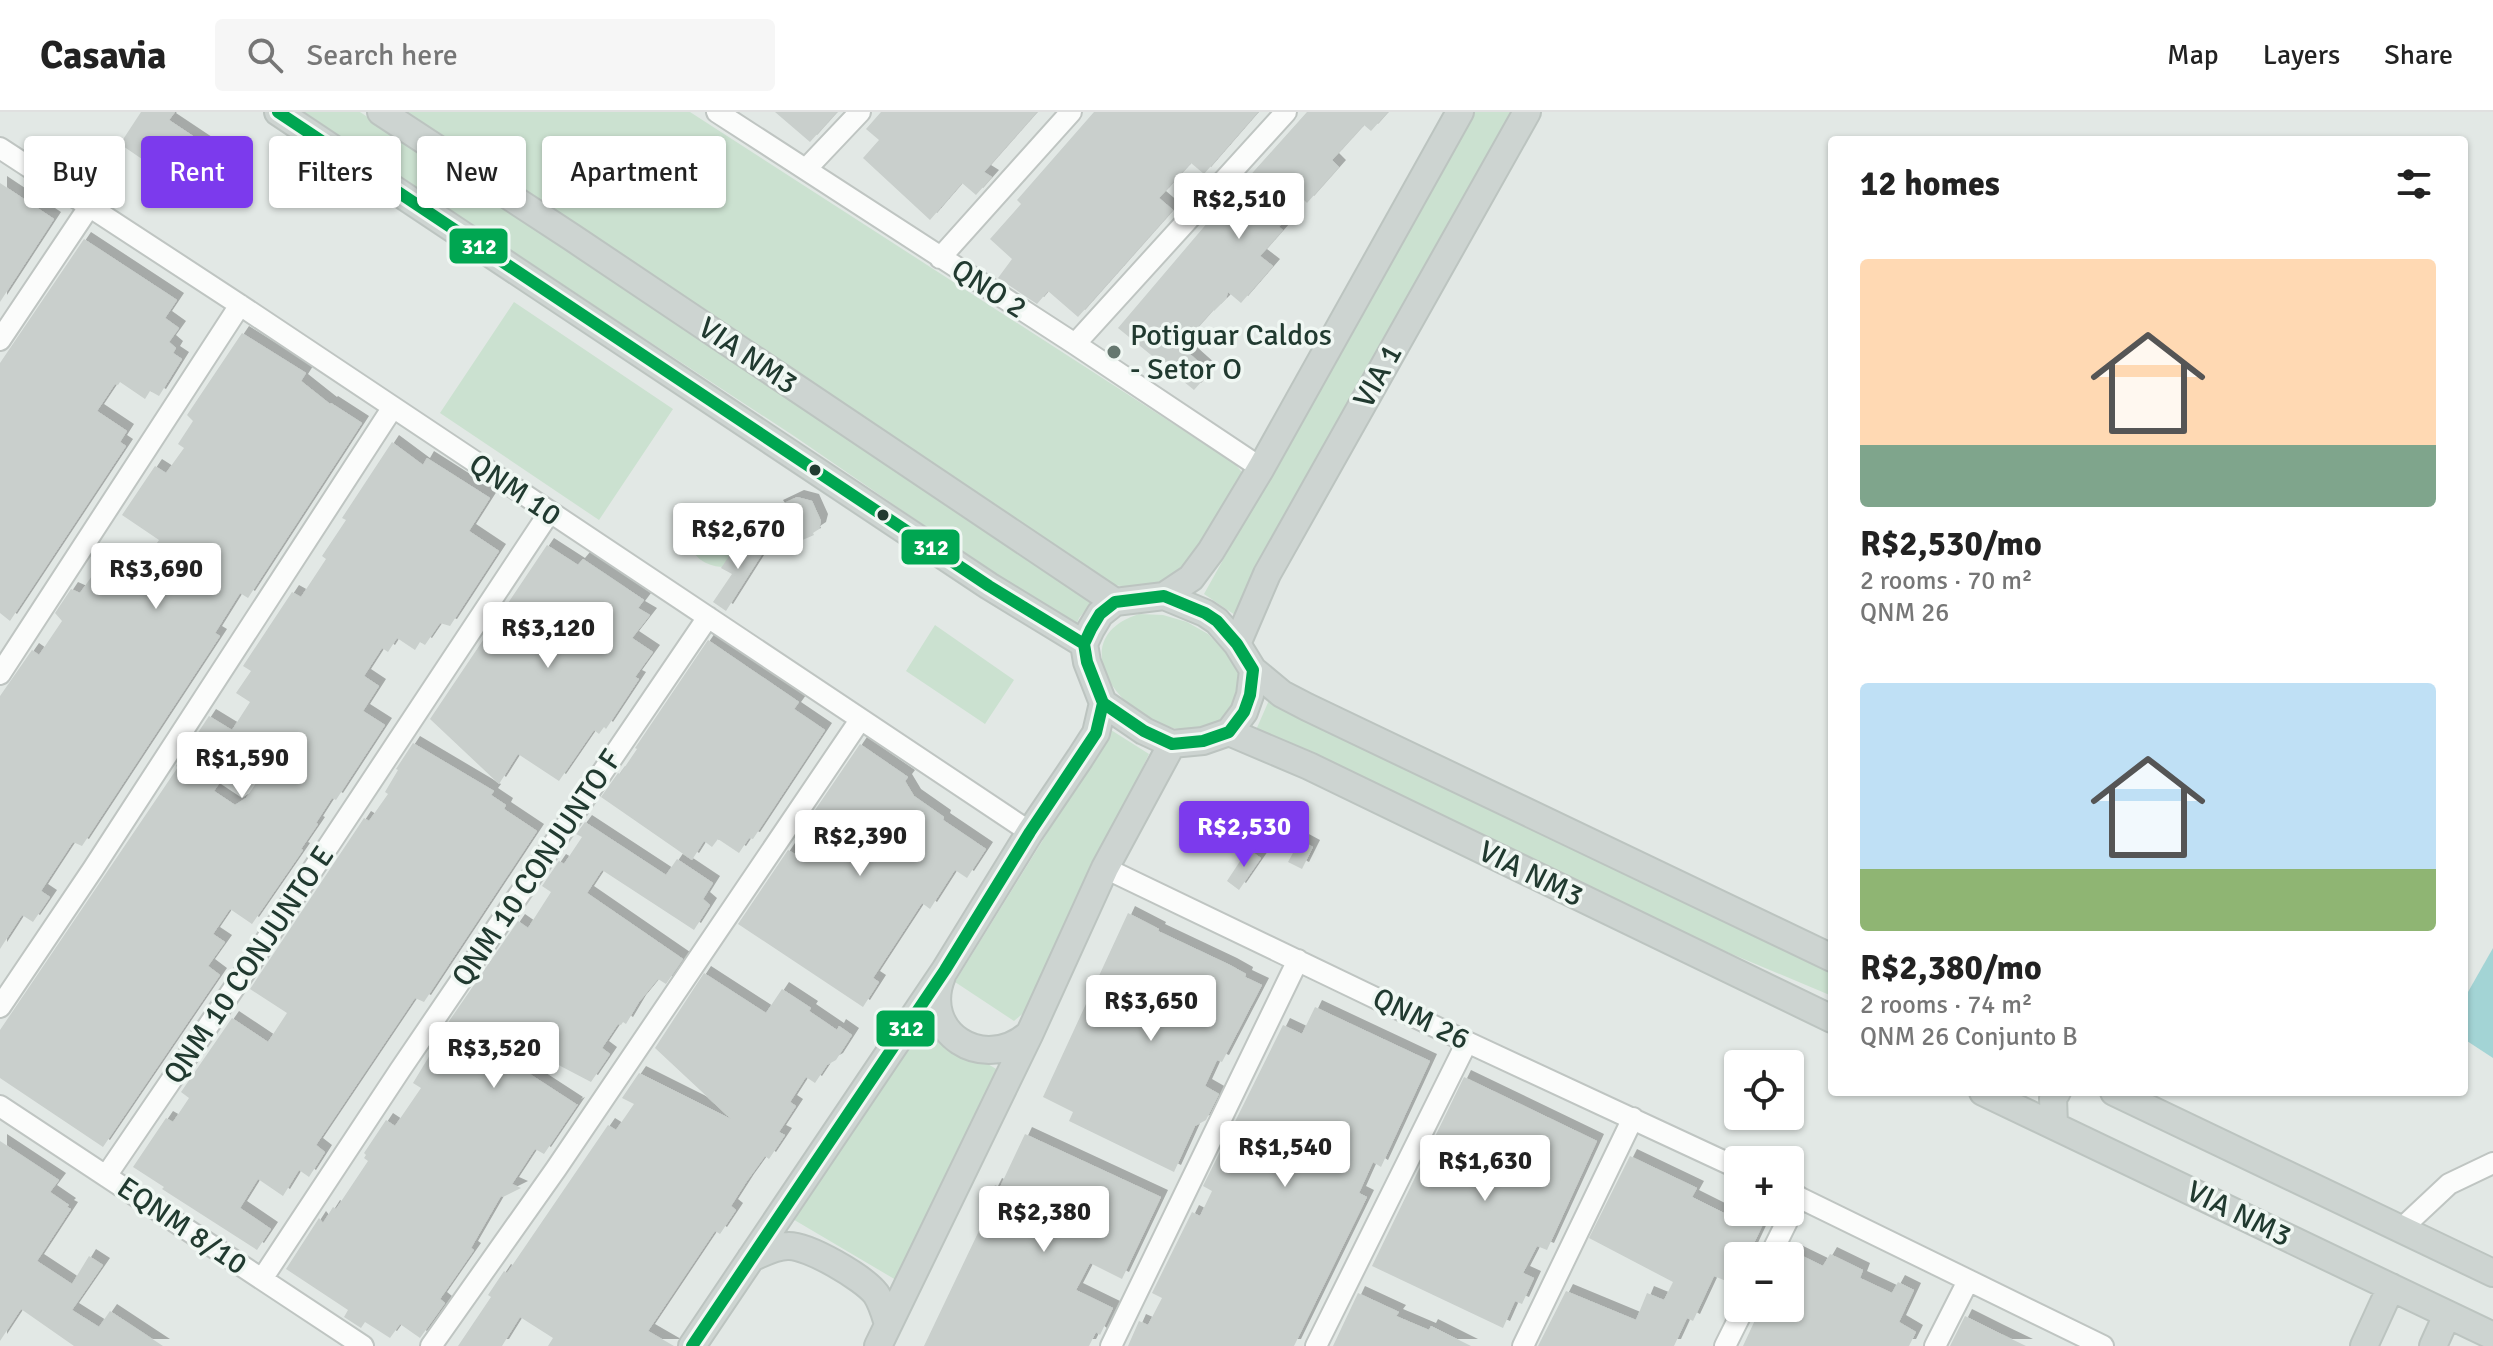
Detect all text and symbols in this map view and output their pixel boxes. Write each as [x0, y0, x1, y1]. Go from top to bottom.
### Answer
search box [215, 19, 775, 91]
text: Casavia [40, 32, 167, 79]
icon: search [243, 33, 287, 77]
text: Search here [307, 37, 458, 74]
text: Map [2167, 38, 2219, 72]
text: Layers [2263, 38, 2340, 72]
text: Share [2384, 38, 2453, 72]
chip: Buy [24, 136, 125, 208]
chip: Rent [141, 136, 253, 208]
chip: Filters [269, 136, 401, 208]
chip: New [417, 136, 526, 208]
chip: Apartment [542, 136, 726, 208]
icon: filters [2392, 162, 2436, 206]
text: 12 homes [1860, 163, 2000, 205]
pin: R$2,510 [1165, 173, 1313, 241]
text: R$2,510 [1192, 183, 1286, 215]
line badge: 312 [448, 227, 509, 265]
text: 312 [461, 233, 497, 260]
street label: QNO 2 [944, 251, 1034, 327]
street label: VIA NM3 [691, 309, 805, 403]
icon: home [2076, 311, 2220, 455]
place label: Potiguar Caldos - Setor O [1130, 317, 1332, 388]
street label: VIA 1 [1346, 338, 1410, 414]
marker: Potiguar Caldos - Setor O [1105, 343, 1123, 361]
street label: QNM 10 [462, 446, 568, 534]
unlabelled marker [807, 462, 823, 478]
pin: R$2,670 [664, 503, 812, 571]
unlabelled marker [875, 507, 891, 523]
text: R$2,670 [691, 513, 785, 545]
text: R$2,530/mo [1860, 523, 2042, 565]
line badge: 312 [900, 528, 961, 566]
text: 312 [913, 534, 949, 561]
pin: R$3,690 [82, 543, 230, 611]
text: R$3,690 [109, 553, 203, 585]
text: 2 rooms · 70 m² [1860, 565, 2033, 597]
text: QNM 26 [1860, 597, 1949, 629]
pin: R$3,120 [474, 602, 622, 670]
text: R$3,120 [501, 612, 595, 644]
pin: R$1,590 [168, 732, 316, 800]
icon: home [2076, 735, 2220, 879]
text: R$1,590 [195, 742, 289, 774]
street label: QNM 10 CONJUNTO F [444, 743, 630, 993]
pin: R$2,530 [1170, 801, 1318, 869]
pin: R$2,390 [786, 810, 934, 878]
text: R$2,530 [1197, 811, 1291, 843]
text: R$2,390 [813, 820, 907, 852]
street label: VIA NM3 [1473, 833, 1589, 915]
street label: QNM 10 CONJUNTO E [156, 839, 342, 1091]
text: R$2,380/mo [1860, 947, 2042, 989]
pin: R$3,650 [1077, 975, 1225, 1043]
street label: QNM 26 [1367, 980, 1475, 1058]
text: R$3,650 [1104, 985, 1198, 1017]
text: 2 rooms · 74 m² [1860, 989, 2033, 1021]
line badge: 312 [875, 1009, 936, 1048]
text: 312 [888, 1015, 924, 1042]
text: QNM 26 Conjunto B [1860, 1021, 2078, 1053]
pin: R$3,520 [420, 1022, 568, 1090]
text: R$3,520 [447, 1032, 541, 1064]
map controls [1724, 1050, 1804, 1322]
button: locate [1724, 1050, 1804, 1130]
pin: R$1,540 [1211, 1121, 1359, 1189]
text: R$1,540 [1238, 1131, 1332, 1163]
pin: R$1,630 [1411, 1135, 1559, 1203]
text: R$1,630 [1438, 1145, 1532, 1177]
button: + [1724, 1146, 1804, 1226]
street label: EQNM 8/10 [110, 1169, 254, 1283]
street label: VIA NM3 [2181, 1173, 2297, 1255]
pin: R$2,380 [970, 1186, 1118, 1254]
text: R$2,380 [997, 1196, 1091, 1228]
button: − [1724, 1242, 1804, 1322]

